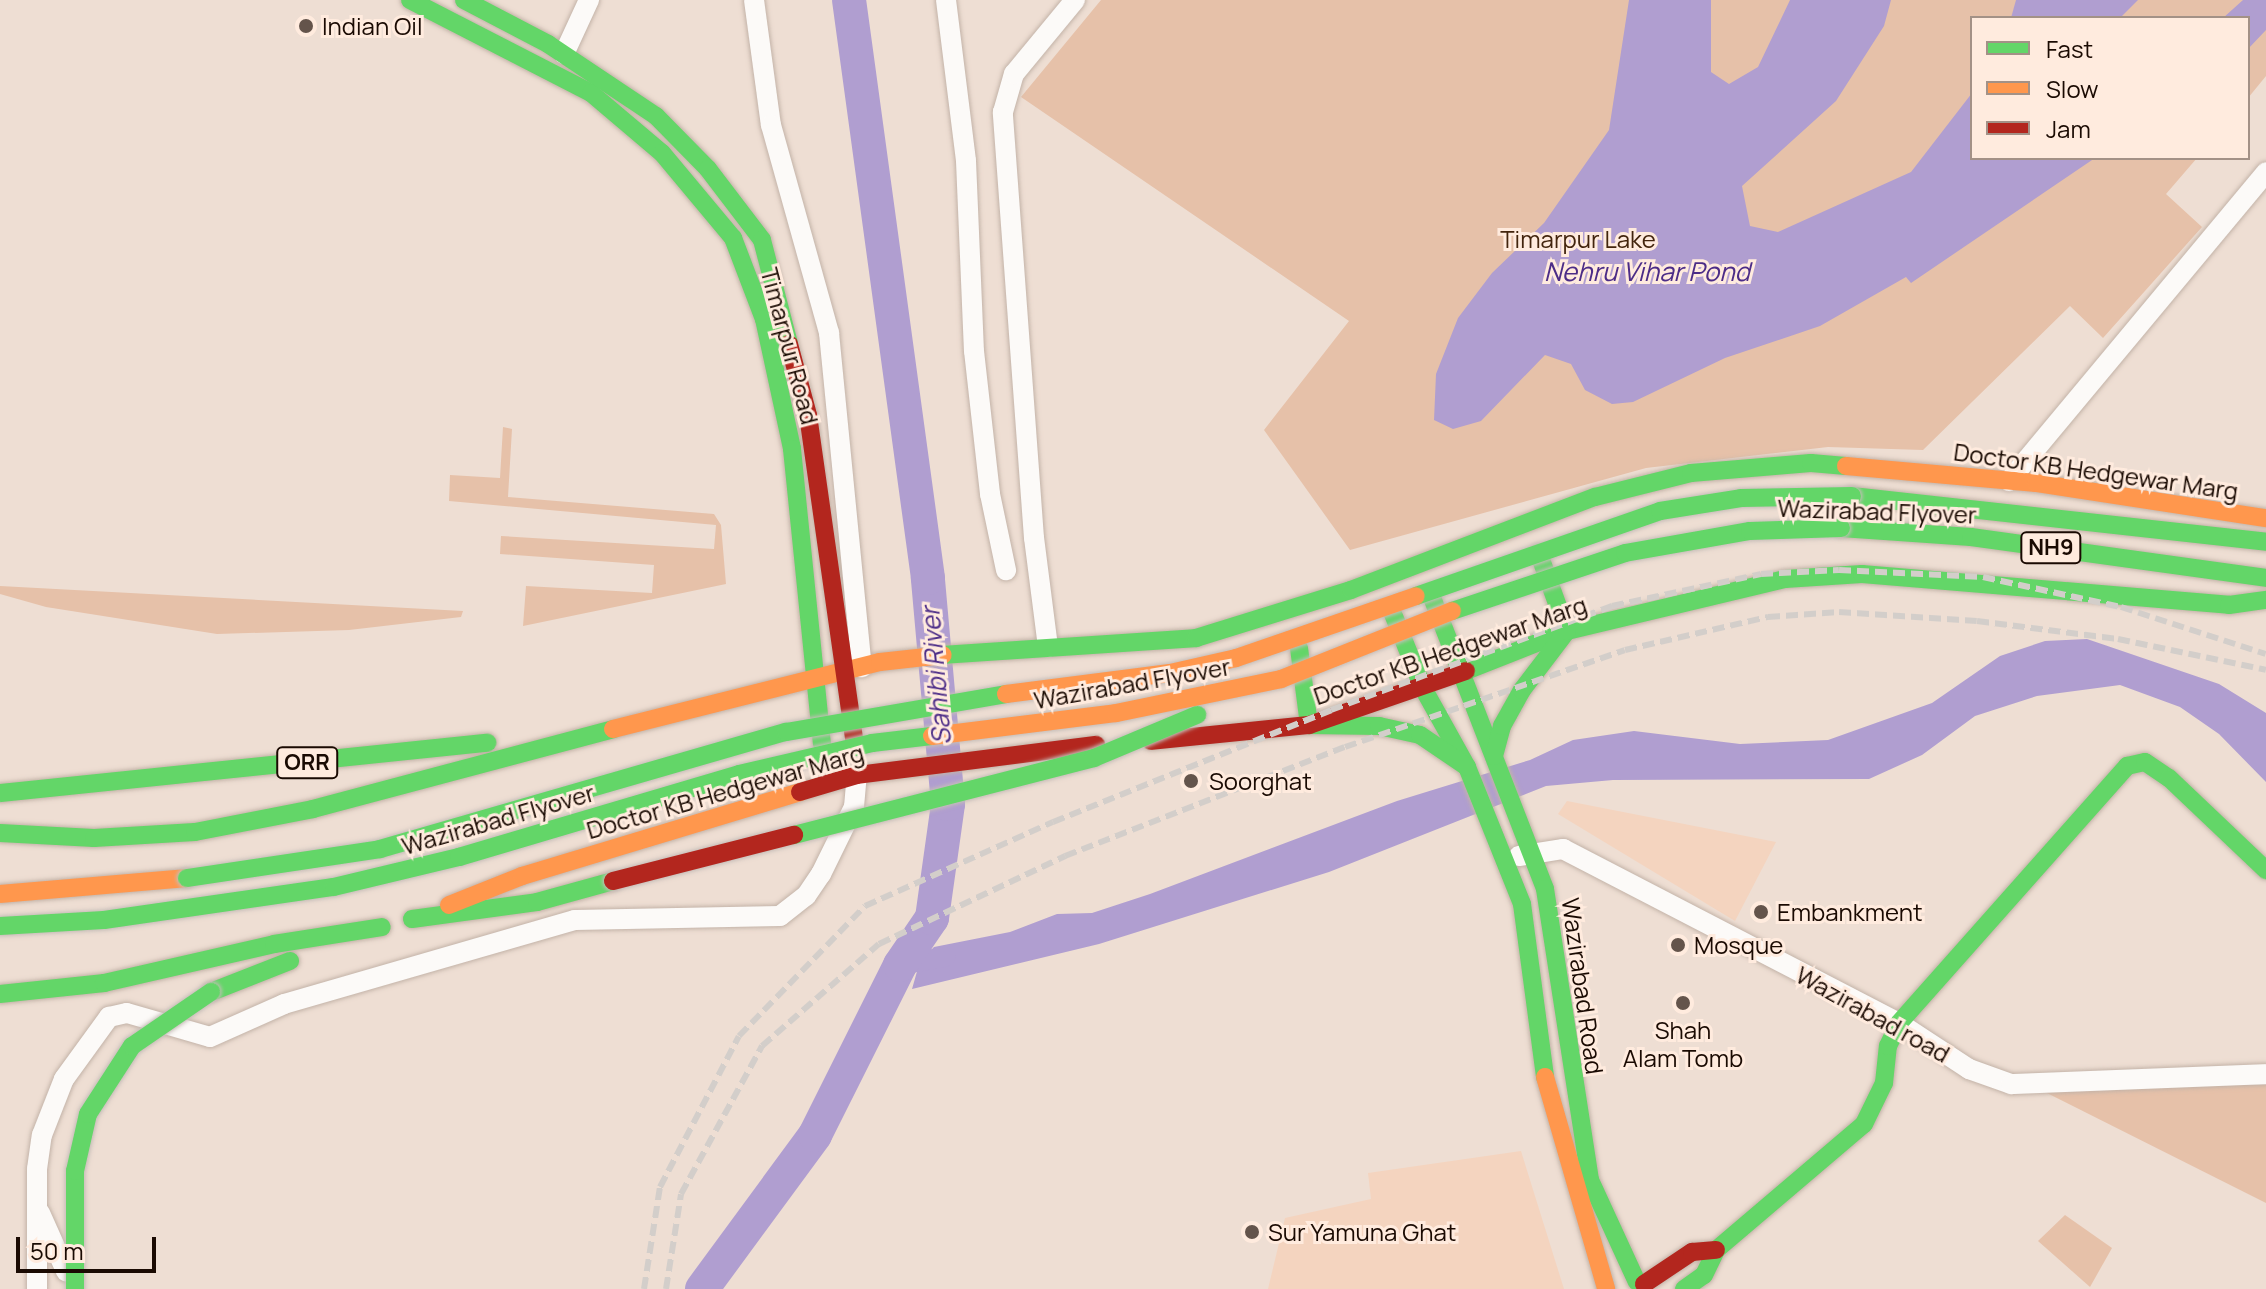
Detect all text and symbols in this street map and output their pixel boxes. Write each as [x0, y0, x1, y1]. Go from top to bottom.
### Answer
place label: Indian Oil [322, 12, 423, 40]
legend [1970, 16, 2250, 160]
marker: Indian Oil [297, 17, 315, 35]
text: Fast [2046, 32, 2093, 65]
text: Slow [2046, 72, 2099, 105]
text: Jam [2046, 112, 2091, 145]
park label: Timarpur Lake [1500, 225, 1656, 253]
water label: Nehru Vihar Pond [1544, 256, 1750, 288]
street label: Timarpur Road [755, 264, 825, 428]
street label: Doctor KB Hedgewar Marg [1952, 437, 2240, 505]
street label: Wazirabad Flyover [1777, 493, 1977, 529]
road number: NH9 [2019, 530, 2083, 566]
street label: Doctor KB Hedgewar Marg [1310, 590, 1590, 710]
water label: Sahibi River [914, 606, 958, 746]
street label: Wazirabad Flyover [1031, 652, 1233, 714]
street label: Doctor KB Hedgewar Marg [583, 738, 867, 844]
road number: ORR [275, 745, 339, 781]
place label: Soorghat [1209, 767, 1312, 795]
marker: Soorghat [1180, 770, 1202, 792]
street label: Wazirabad Flyover [398, 778, 598, 860]
street label: Wazirabad Road [1556, 896, 1610, 1076]
place label: Embankment [1777, 898, 1923, 926]
marker: Embankment [1752, 903, 1770, 921]
place label: Mosque [1694, 931, 1783, 959]
marker: Mosque [1669, 936, 1687, 954]
street label: Wazirabad road [1791, 960, 1955, 1068]
marker: Shah Alam Tomb [1674, 994, 1692, 1012]
place label: Shah Alam Tomb [1623, 1016, 1743, 1072]
place label: Sur Yamuna Ghat [1268, 1218, 1456, 1246]
scale bar [20, 1221, 160, 1271]
marker: Sur Yamuna Ghat [1243, 1223, 1261, 1241]
text: 50 m [30, 1234, 84, 1267]

